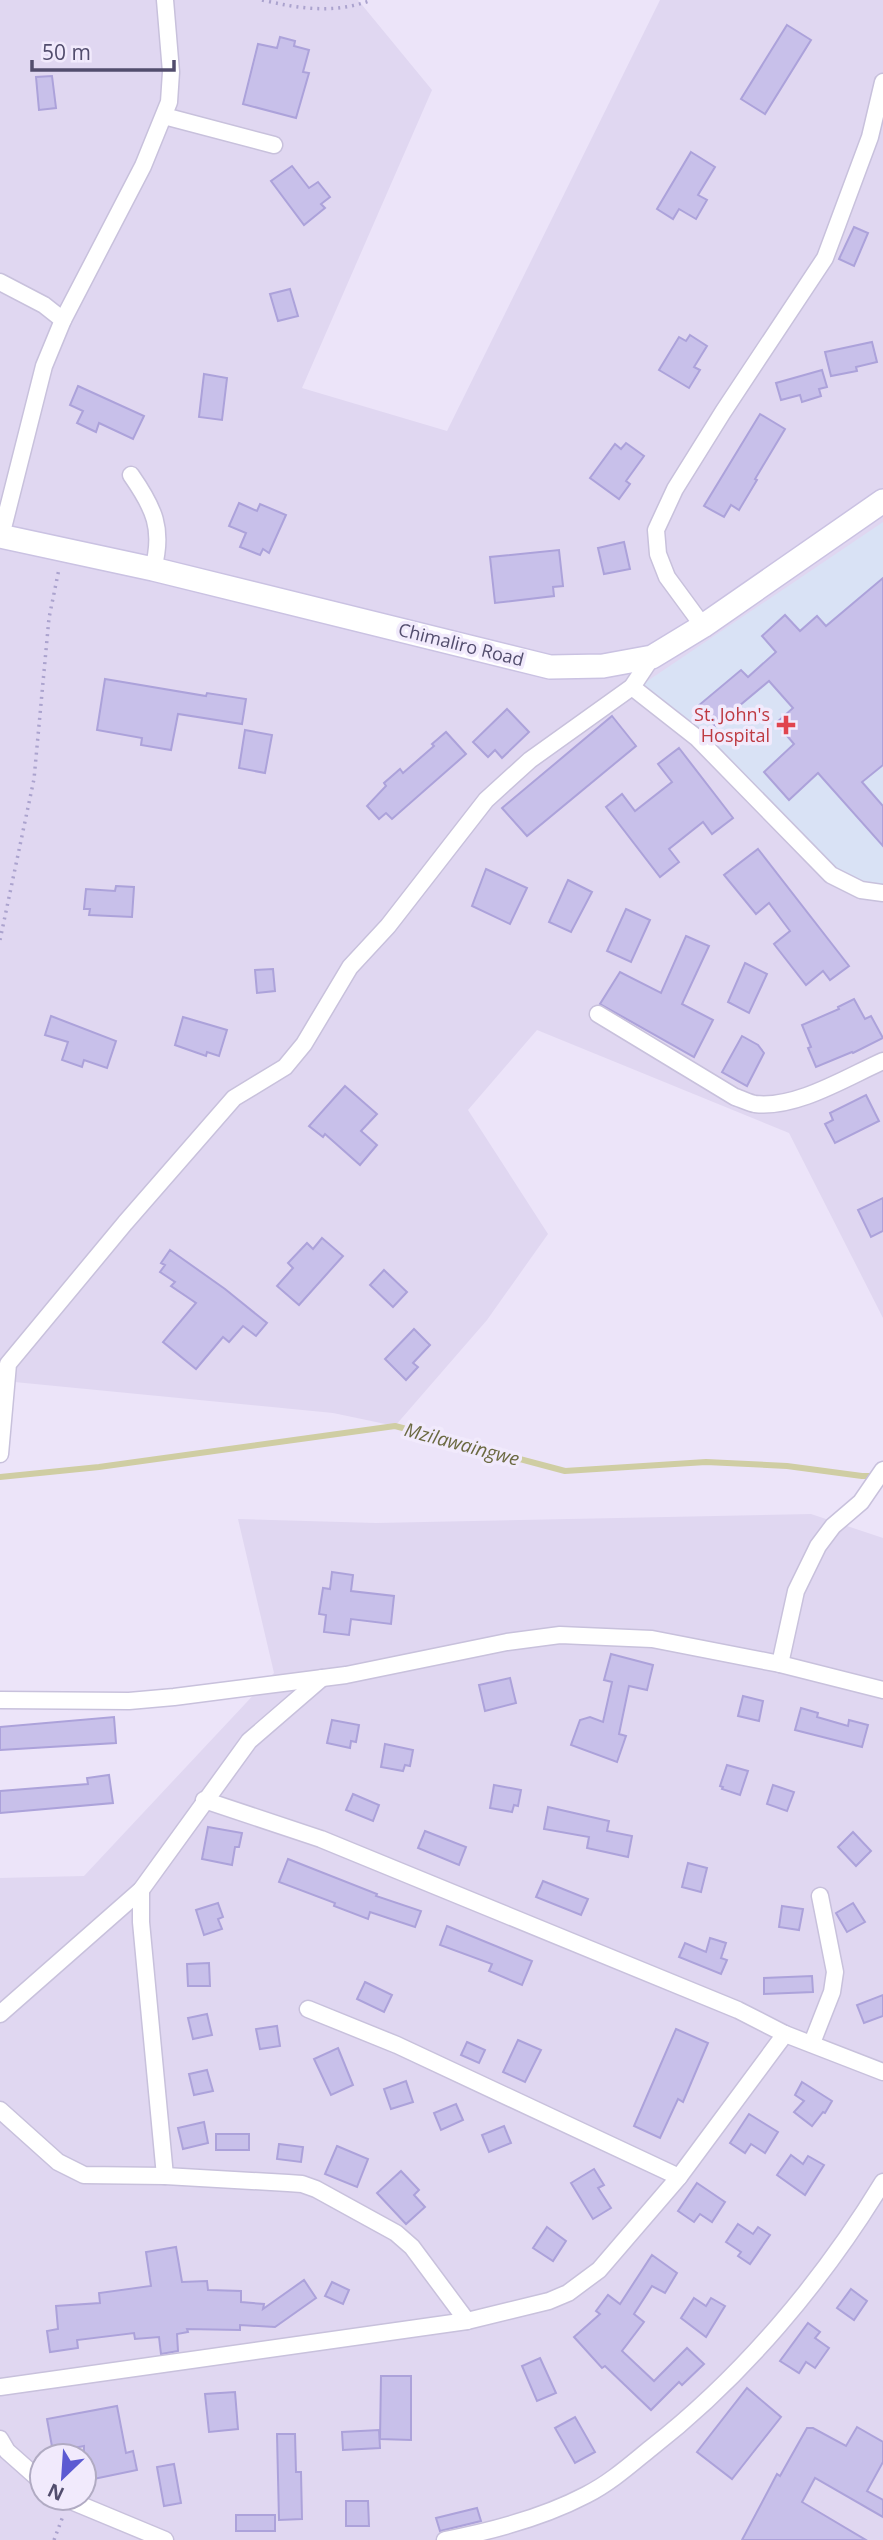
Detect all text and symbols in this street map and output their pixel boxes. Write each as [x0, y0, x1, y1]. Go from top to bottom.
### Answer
scale bar [32, 28, 173, 72]
text: 50 m [42, 38, 91, 66]
street label: Chimaliro Road [396, 617, 526, 671]
place label: St. John's Hospital [694, 702, 770, 747]
marker: St. John's Hospital [776, 715, 796, 735]
water label: Mzilawaingwe [402, 1416, 522, 1472]
north arrow [28, 2442, 98, 2512]
text: N [43, 2477, 68, 2507]

